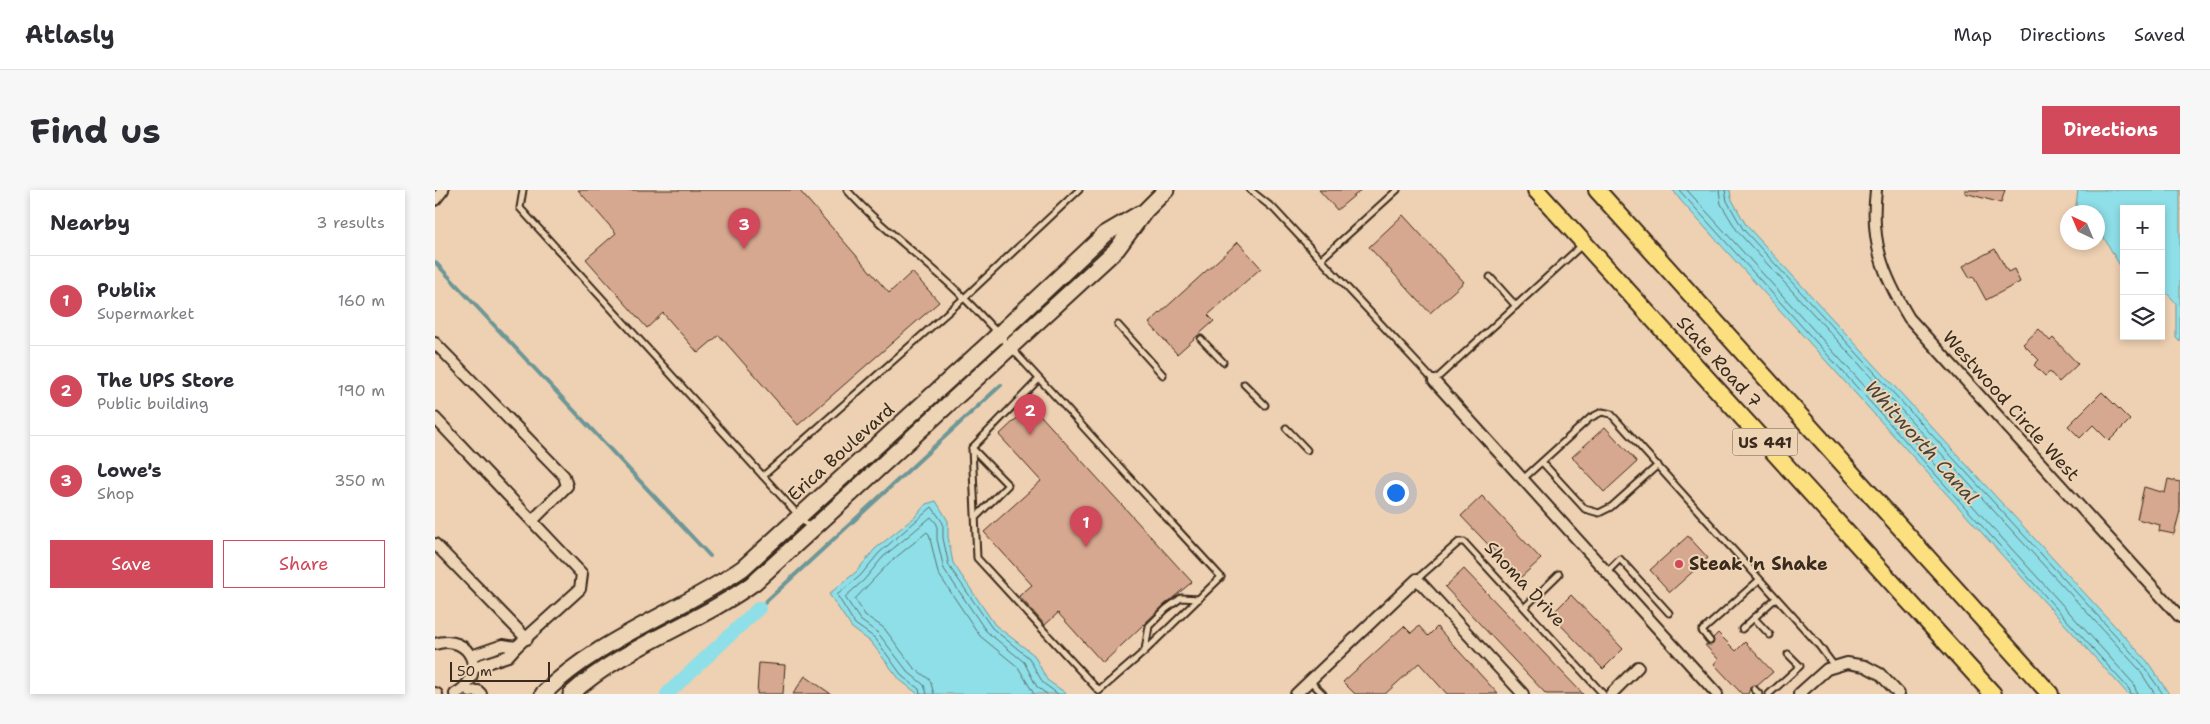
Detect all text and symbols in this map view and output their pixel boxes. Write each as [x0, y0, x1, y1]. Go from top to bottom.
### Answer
text: Atlasly [25, 19, 115, 51]
text: Map [1954, 23, 1992, 47]
text: Directions [2020, 23, 2106, 47]
text: Saved [2134, 23, 2185, 47]
button: Directions [2042, 106, 2180, 154]
text: Find us [30, 107, 161, 154]
north arrow [2060, 205, 2105, 250]
map controls [2120, 205, 2165, 340]
button: + [2120, 205, 2165, 250]
pin: 3 [728, 208, 760, 249]
text: Nearby [50, 209, 130, 237]
text: 3 results [316, 212, 385, 233]
button: − [2120, 250, 2165, 295]
text: Publix [97, 278, 156, 303]
text: 1 [62, 290, 70, 311]
text: 160 m [338, 290, 385, 311]
button: layers [2120, 295, 2165, 340]
text: Supermarket [97, 303, 194, 324]
street label: State Road 7 [1671, 311, 1767, 413]
street label: Westwood Circle West [1937, 326, 2085, 486]
text: The UPS Store [97, 368, 234, 393]
water label: Whitworth Canal [1859, 375, 1984, 510]
text: 2 [60, 380, 72, 401]
text: 190 m [338, 380, 385, 401]
text: Public building [97, 393, 209, 414]
pin: 2 [1014, 394, 1046, 435]
street label: Erica Boulevard [782, 398, 900, 506]
road number: US 441 [1733, 428, 1797, 456]
text: Lowe's [97, 458, 162, 483]
text: 3 [60, 470, 72, 491]
text: 350 m [334, 470, 385, 491]
your location [1383, 480, 1409, 506]
text: Shop [97, 483, 134, 504]
pin: 1 [1070, 506, 1102, 547]
street label: Shoma Drive [1479, 536, 1571, 632]
button: Save [50, 540, 213, 588]
button: Share [223, 540, 385, 588]
place label: Steak 'n Shake [1689, 552, 1828, 576]
marker: Steak 'n Shake [1673, 558, 1685, 570]
scale bar [450, 659, 550, 682]
text: 50 m [457, 662, 492, 680]

